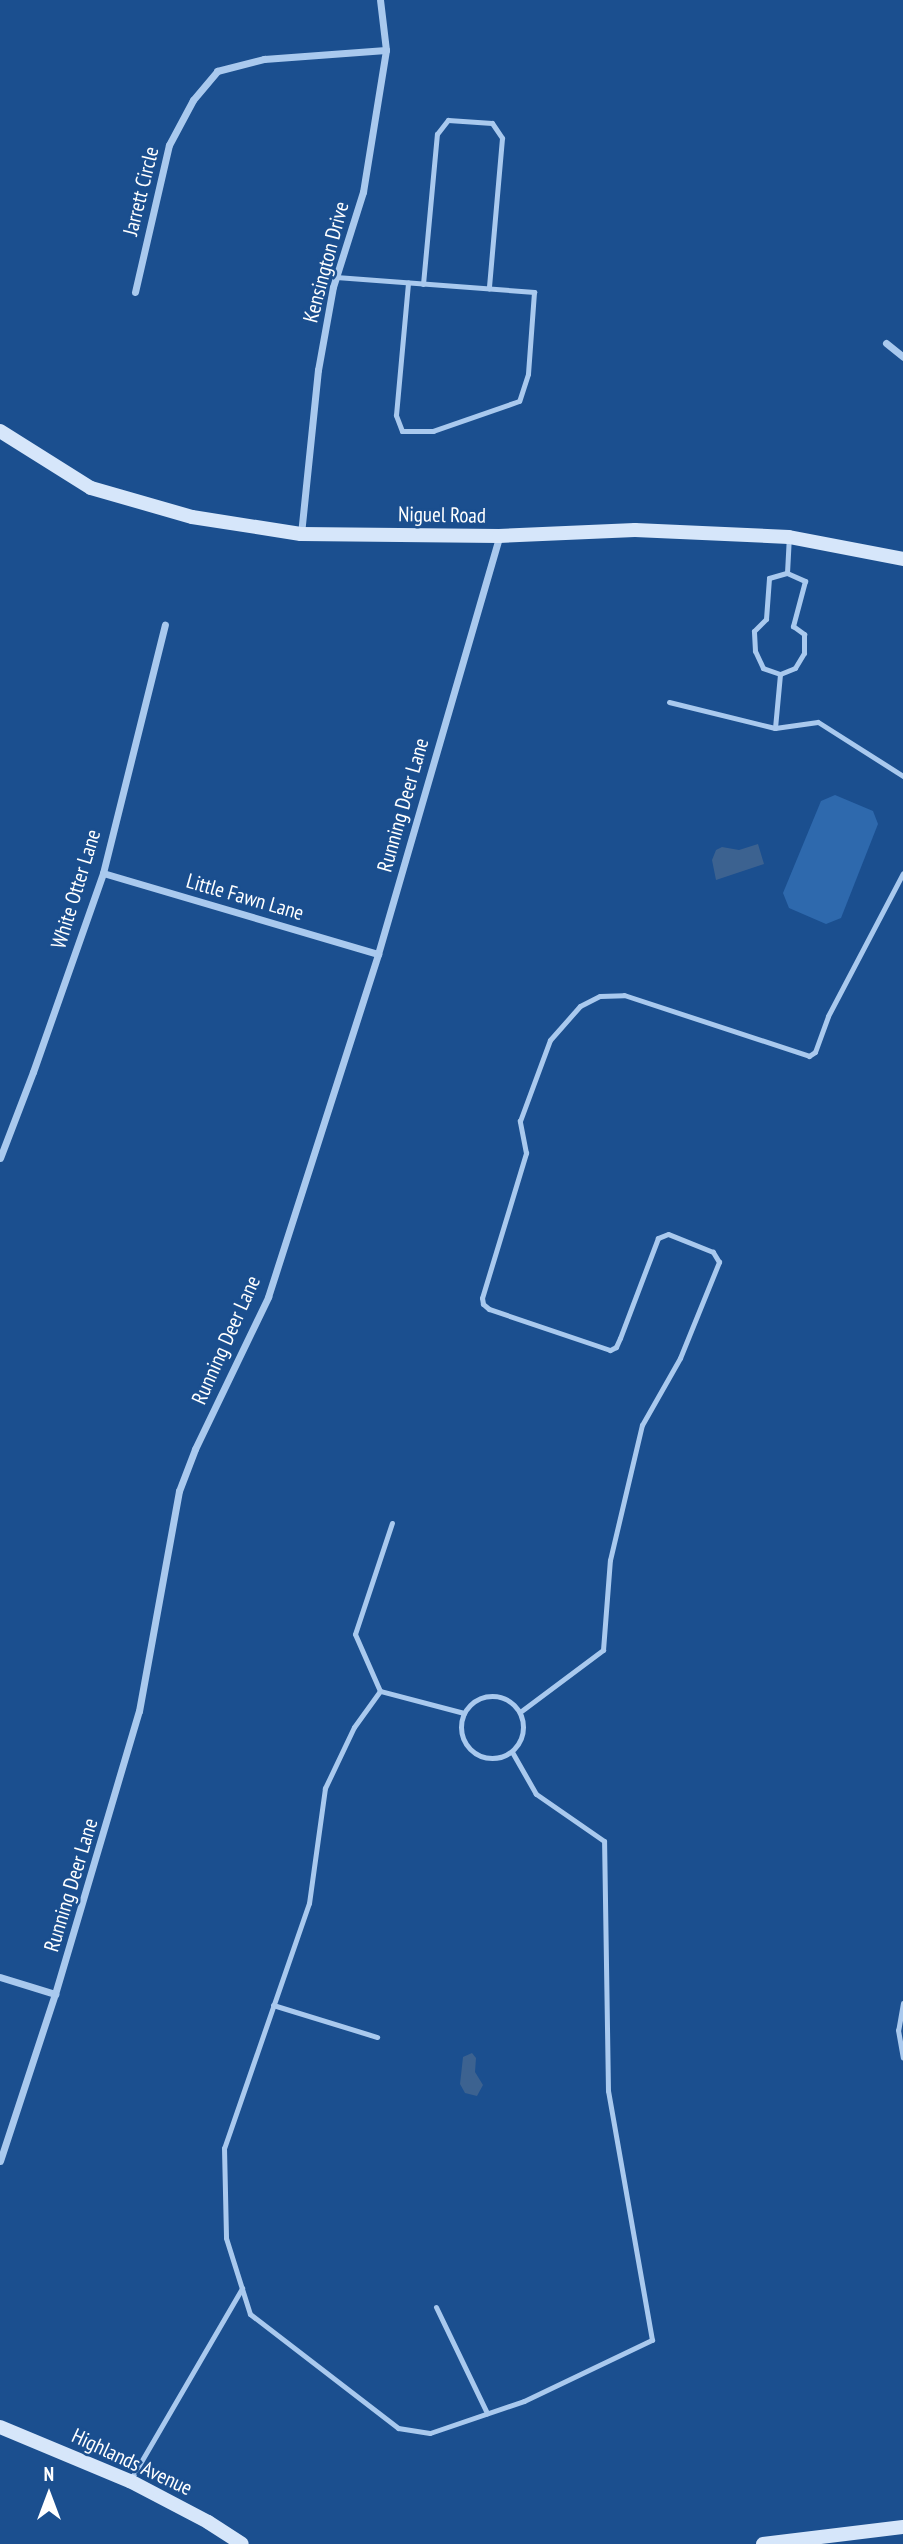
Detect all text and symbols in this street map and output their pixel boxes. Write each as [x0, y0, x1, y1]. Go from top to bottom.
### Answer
street label: Jarrett Circle [118, 144, 164, 238]
street label: Kensington Drive [298, 199, 354, 325]
street label: Niguel Road [398, 502, 486, 528]
street label: Running Deer Lane [372, 735, 434, 875]
street label: White Otter Lane [46, 826, 106, 952]
street label: Little Fawn Lane [184, 868, 306, 926]
street label: Running Deer Lane [186, 1272, 266, 1408]
street label: Running Deer Lane [39, 1815, 103, 1955]
street label: Highlands Avenue [68, 2423, 196, 2501]
north arrow [14, 2460, 84, 2530]
text: N [44, 2462, 54, 2486]

